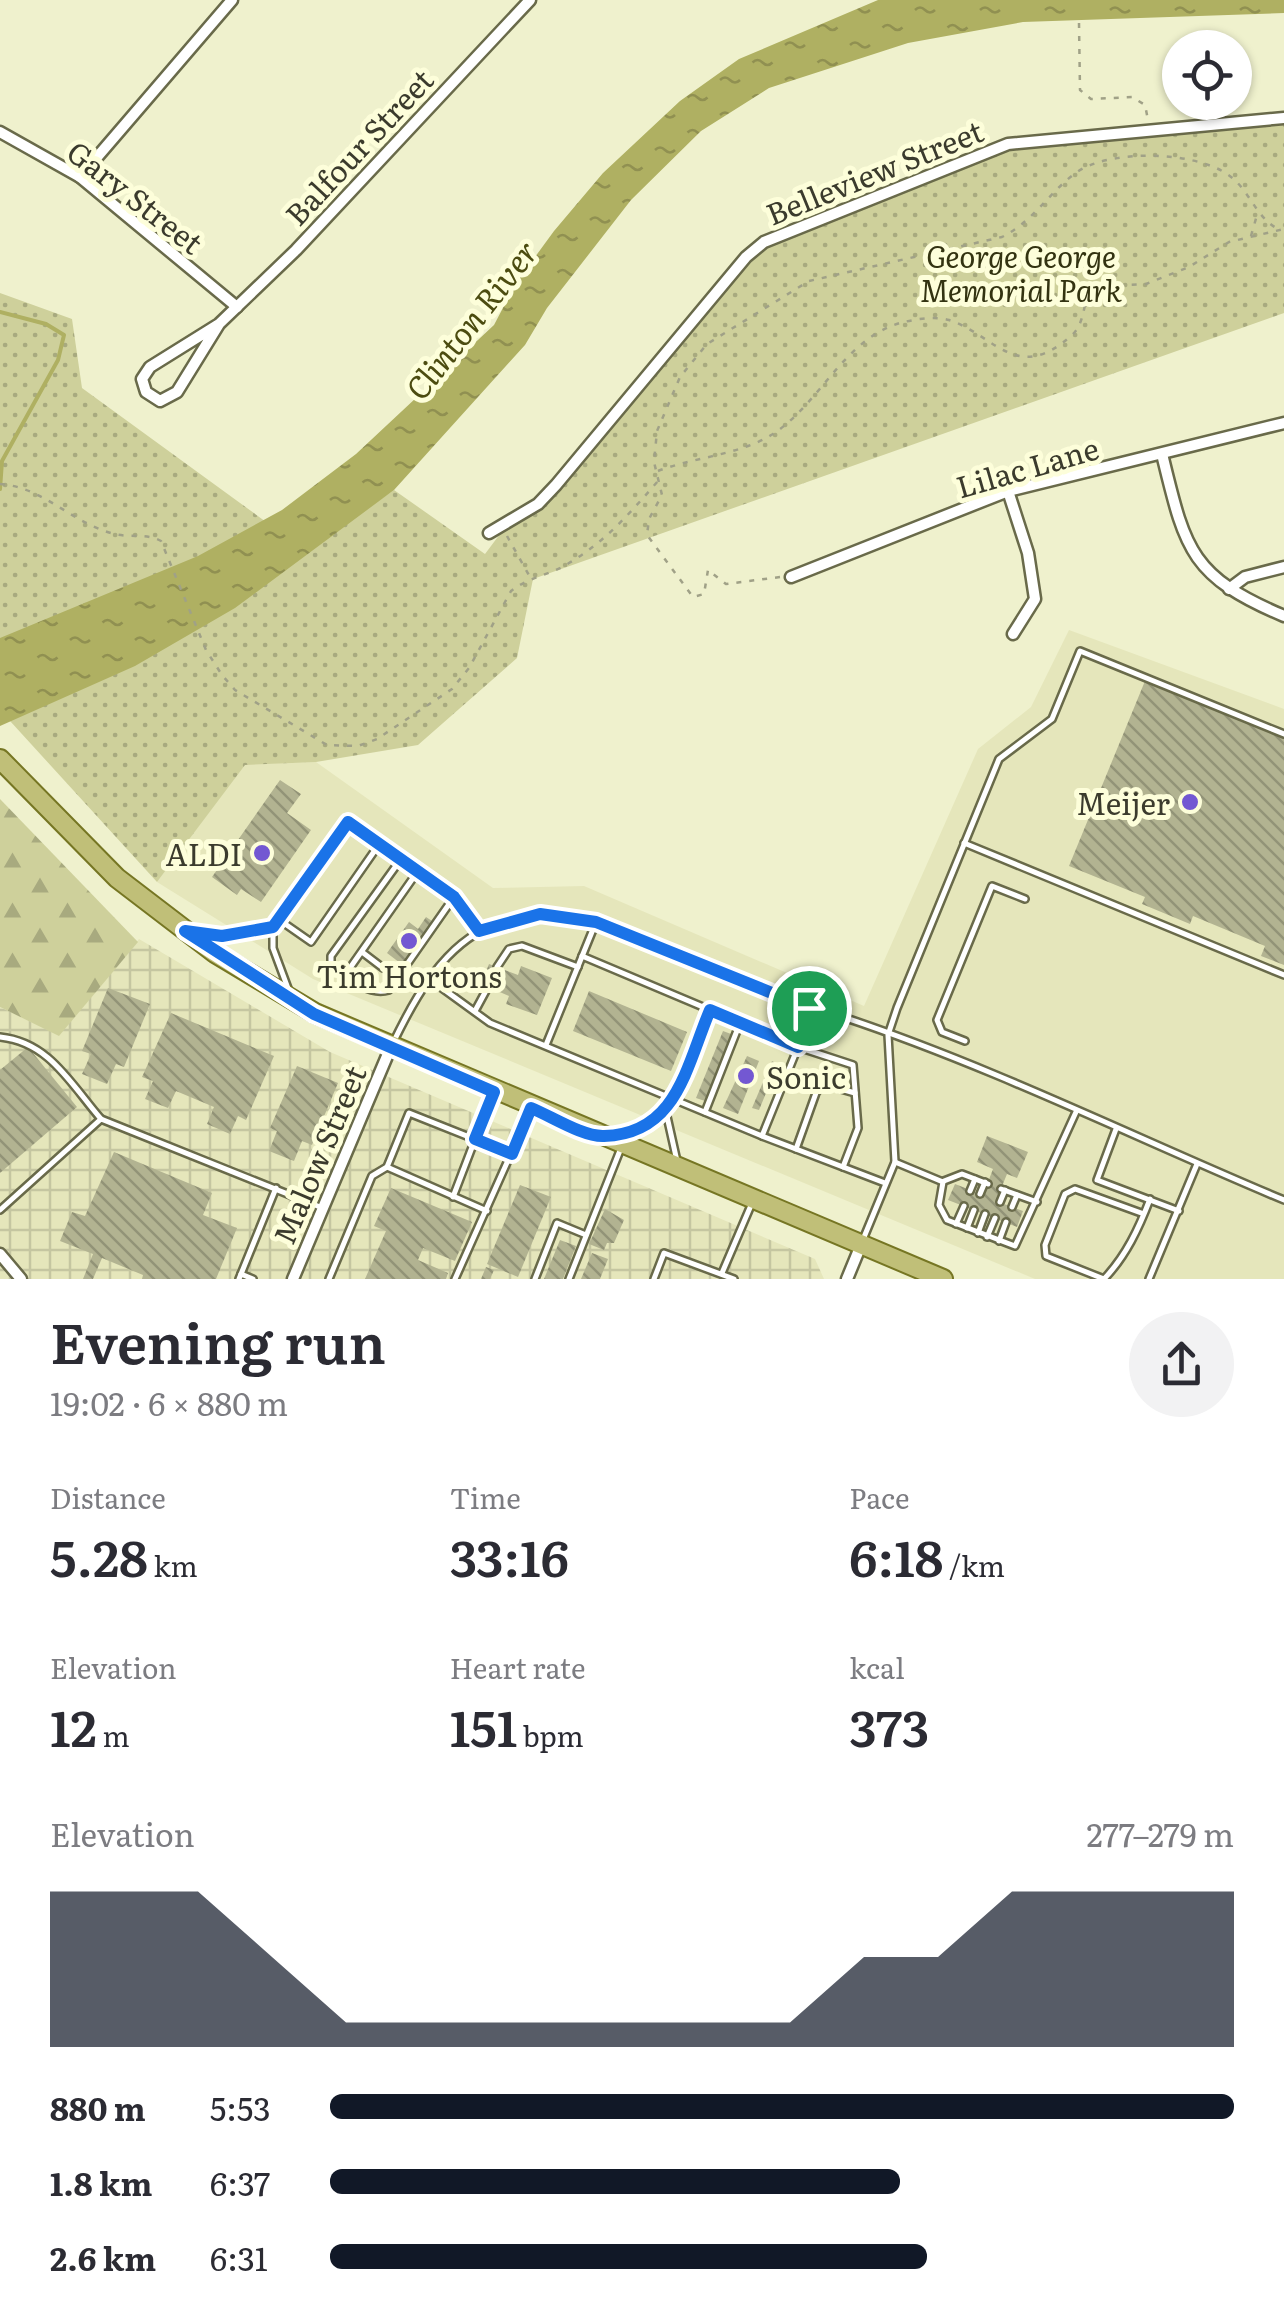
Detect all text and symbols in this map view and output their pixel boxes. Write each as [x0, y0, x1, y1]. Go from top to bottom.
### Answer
map controls [1162, 30, 1252, 120]
button: locate [1162, 30, 1252, 120]
street label: Balfour Street [274, 58, 442, 234]
street label: Belleview Street [759, 107, 989, 235]
street label: Gary Street [59, 129, 213, 263]
water label: Clinton River [392, 229, 548, 409]
park label: George George Memorial Park [920, 233, 1123, 311]
street label: Lilac Lane [951, 425, 1103, 507]
place label: Meijer [1076, 780, 1170, 824]
marker: Meijer [1179, 791, 1201, 813]
place label: ALDI [166, 831, 242, 875]
marker: ALDI [251, 842, 273, 864]
marker: Tim Hortons [398, 930, 420, 952]
place label: Tim Hortons [316, 953, 502, 997]
pin [767, 966, 852, 1051]
icon: arrive [782, 981, 837, 1036]
place label: Sonic [766, 1054, 846, 1098]
street label: Malow Street [261, 1058, 375, 1250]
marker: Sonic [735, 1065, 757, 1087]
text: Evening run [50, 1299, 386, 1381]
button: share [1129, 1312, 1234, 1417]
text: 19:02 · 6 × 880 m [50, 1378, 288, 1426]
text: Distance [50, 1476, 166, 1518]
text: Time [450, 1476, 521, 1518]
text: Pace [849, 1476, 909, 1518]
text: 5.28 [50, 1518, 148, 1592]
text: 33:16 [450, 1518, 569, 1592]
text: 6:18 [849, 1518, 943, 1592]
text: km [148, 1544, 198, 1586]
text: /km [943, 1544, 1005, 1586]
text: Elevation [50, 1646, 177, 1688]
text: Heart rate [450, 1646, 586, 1688]
text: kcal [849, 1646, 905, 1688]
text: 12 [50, 1688, 97, 1762]
text: 151 [450, 1688, 517, 1762]
text: 373 [849, 1688, 929, 1762]
text: m [97, 1714, 130, 1756]
text: bpm [517, 1714, 584, 1756]
text: Elevation [50, 1809, 195, 1857]
text: 277–279 m [1087, 1809, 1234, 1857]
text: 880 m [50, 2083, 146, 2131]
text: 5:53 [210, 2083, 271, 2131]
text: 1.8 km [50, 2158, 152, 2206]
text: 6:37 [210, 2158, 270, 2206]
text: 2.6 km [50, 2233, 156, 2281]
text: 6:31 [210, 2233, 268, 2281]

